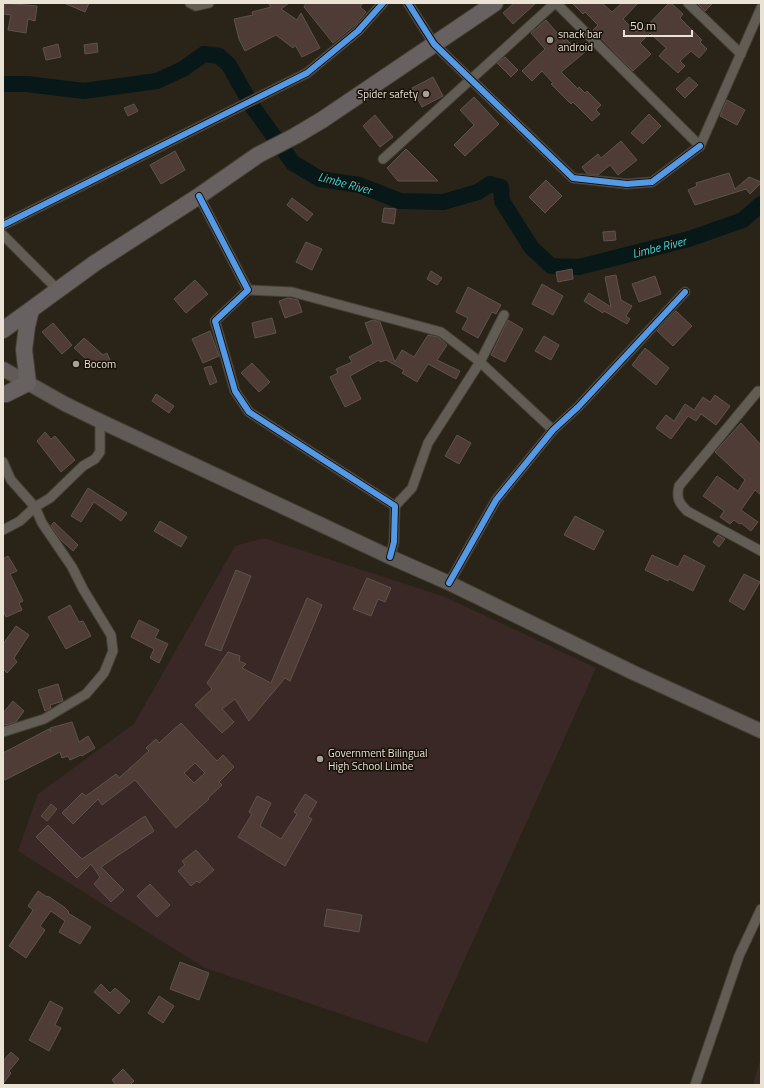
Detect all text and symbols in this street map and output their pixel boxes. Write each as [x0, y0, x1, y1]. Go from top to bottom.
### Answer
scale bar [624, 12, 692, 38]
text: 50 m [630, 16, 656, 35]
place label: snack bar android [558, 26, 602, 55]
marker: snack bar android [545, 35, 555, 45]
place label: Spider safety [357, 86, 419, 102]
marker: Spider safety [421, 89, 431, 99]
water label: Limbe River [316, 167, 376, 200]
water label: Limbe River [630, 231, 690, 263]
place label: Bocom [84, 356, 116, 372]
marker: Bocom [71, 359, 81, 369]
place label: Government Bilingual High School Limbe [328, 745, 427, 774]
marker: Government Bilingual High School Limbe [315, 754, 325, 764]

